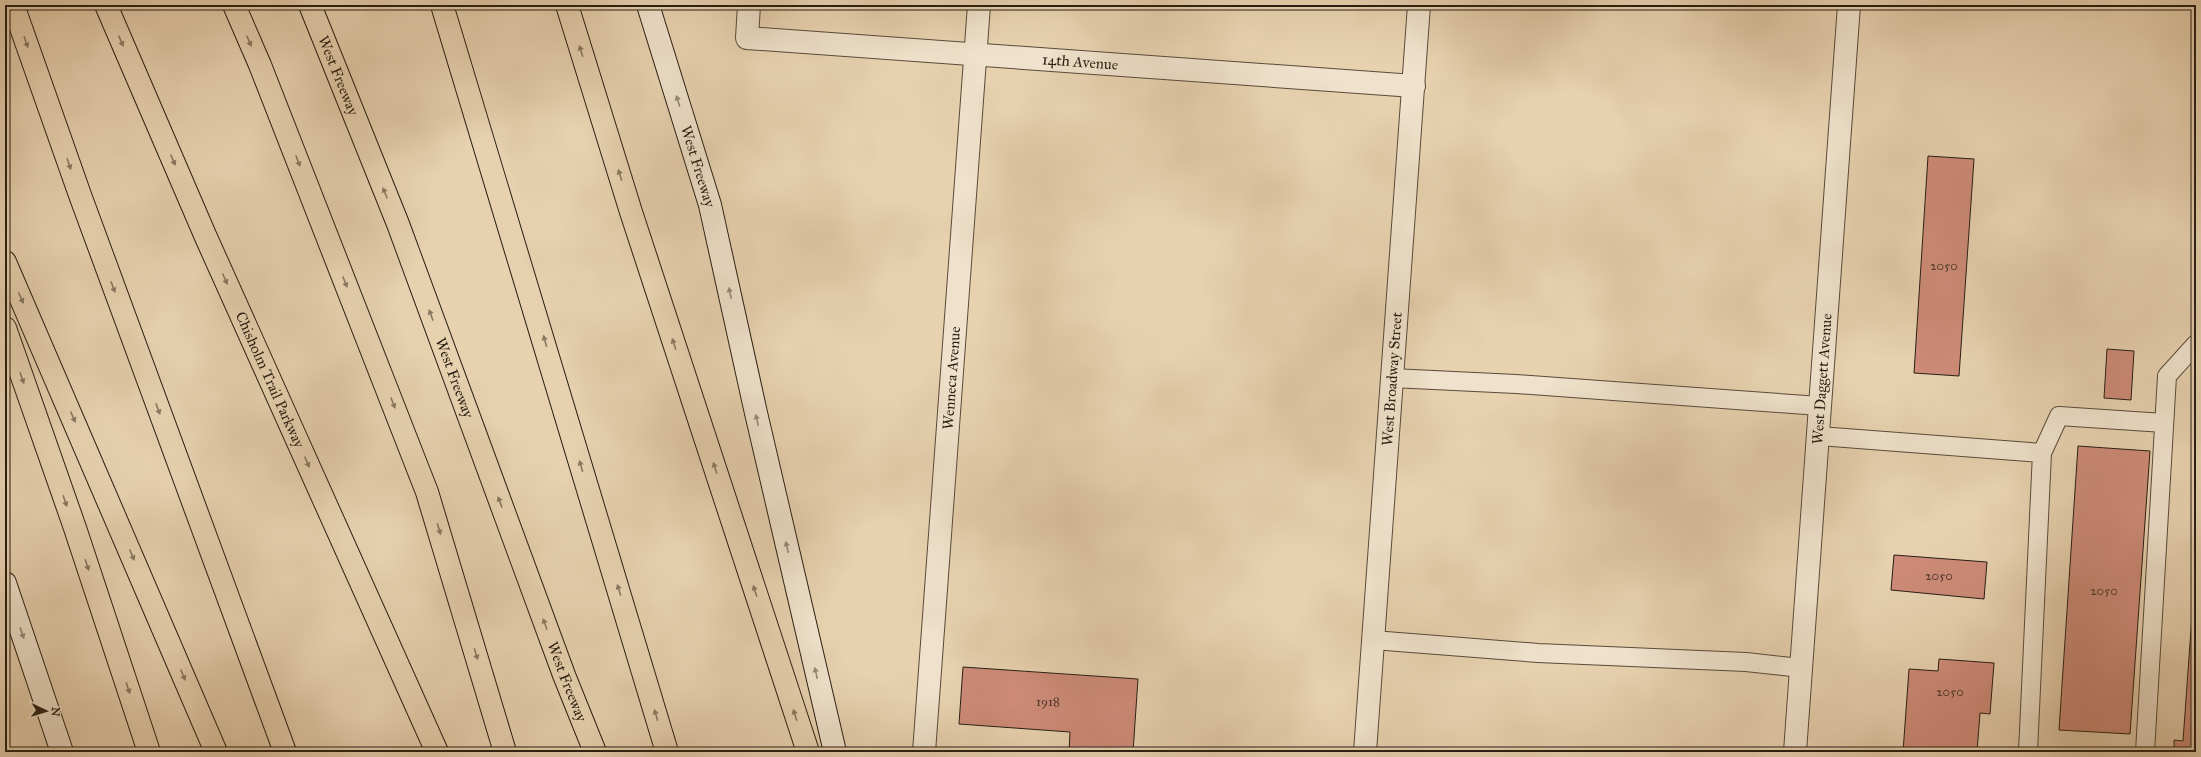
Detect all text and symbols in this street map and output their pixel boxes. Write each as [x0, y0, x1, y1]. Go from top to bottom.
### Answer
street label: West Freeway [314, 33, 363, 119]
one-way arrow [119, 35, 125, 47]
one-way arrow [247, 35, 253, 47]
one-way arrow [23, 36, 29, 48]
one-way arrow [578, 44, 584, 56]
street label: 14th Avenue [1041, 50, 1119, 74]
one-way arrow [675, 95, 681, 107]
street label: West Freeway [677, 123, 719, 210]
one-way arrow [170, 155, 176, 166]
one-way arrow [295, 156, 301, 168]
one-way arrow [66, 159, 72, 171]
one-way arrow [617, 168, 623, 180]
one-way arrow [382, 186, 388, 198]
house number: 2050 [1930, 258, 1958, 274]
one-way arrow [222, 274, 228, 285]
one-way arrow [343, 277, 349, 289]
one-way arrow [111, 281, 117, 293]
one-way arrow [726, 287, 732, 299]
one-way arrow [17, 292, 24, 304]
one-way arrow [428, 308, 434, 320]
street label: Chisholm Trail Parkway [232, 309, 309, 452]
street label: West Broadway Street [1378, 311, 1406, 447]
street label: West Daggett Avenue [1808, 313, 1836, 445]
street label: Wenneca Avenue [939, 326, 964, 430]
street label: West Freeway [432, 335, 478, 422]
one-way arrow [542, 335, 548, 347]
one-way arrow [671, 338, 677, 350]
one-way arrow [20, 372, 26, 384]
one-way arrow [390, 398, 396, 410]
one-way arrow [156, 403, 162, 415]
one-way arrow [70, 412, 76, 424]
one-way arrow [754, 414, 760, 426]
one-way arrow [304, 456, 310, 467]
one-way arrow [578, 459, 584, 471]
one-way arrow [712, 461, 718, 473]
one-way arrow [63, 495, 69, 507]
one-way arrow [497, 496, 503, 508]
one-way arrow [436, 523, 442, 535]
one-way arrow [783, 540, 789, 553]
one-way arrow [129, 549, 136, 561]
one-way arrow [84, 559, 90, 571]
house number: 2050 [1925, 568, 1953, 584]
house number: 2050 [2090, 583, 2118, 599]
one-way arrow [616, 584, 622, 596]
one-way arrow [752, 585, 758, 597]
one-way arrow [542, 618, 548, 630]
one-way arrow [19, 627, 25, 639]
street label: West Freeway [544, 639, 591, 725]
one-way arrow [473, 648, 479, 660]
one-way arrow [813, 667, 819, 679]
one-way arrow [180, 669, 186, 680]
one-way arrow [125, 682, 131, 694]
house number: 2050 [1936, 684, 1964, 700]
north arrow [26, 691, 66, 731]
house number: 1918 [1036, 694, 1060, 710]
text: N [49, 707, 62, 717]
one-way arrow [653, 708, 659, 720]
one-way arrow [792, 709, 798, 721]

